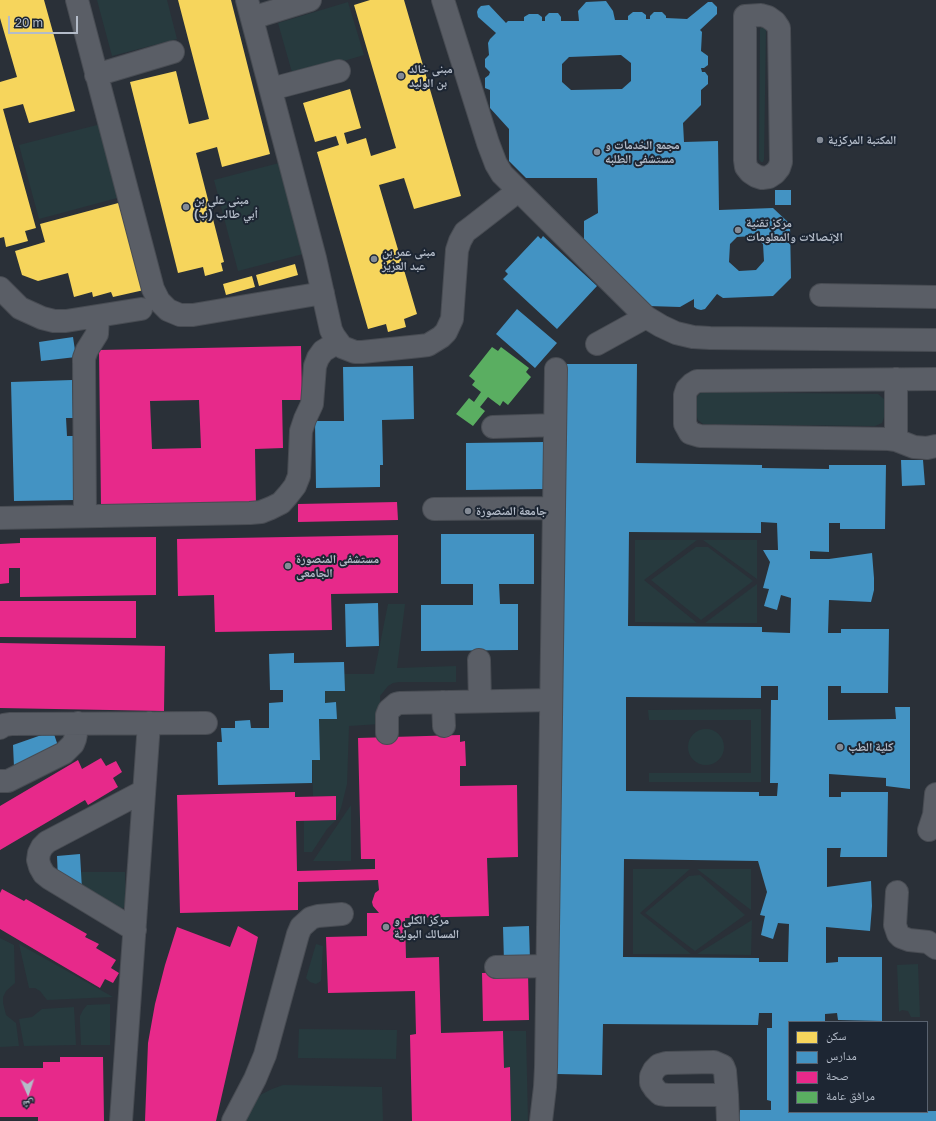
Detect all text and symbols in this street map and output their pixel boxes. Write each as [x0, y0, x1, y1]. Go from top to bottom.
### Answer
scale bar [10, 8, 80, 34]
text: 20 m [15, 15, 43, 30]
place label: مبنى خالد بن الوليد [409, 62, 453, 90]
marker: مبنى خالد بن الوليد [396, 71, 406, 81]
place label: المكتبة المركزية [828, 133, 896, 147]
marker: المكتبة المركزية [815, 135, 825, 145]
place label: مجمع الخدمات و مستشفى الطلبه [605, 138, 680, 166]
marker: مجمع الخدمات و مستشفى الطلبه [592, 147, 602, 157]
place label: مبنى علي بن أبي طالب (ب) [194, 193, 258, 221]
marker: مبنى علي بن أبي طالب (ب) [181, 202, 191, 212]
place label: مركز تقنية الإتصالات والمعلومات [746, 216, 843, 244]
marker: مركز تقنية الإتصالات والمعلومات [733, 225, 743, 235]
place label: مبنى عمر بن عبد العزيز [382, 245, 435, 273]
marker: مبنى عمر بن عبد العزيز [369, 254, 379, 264]
place label: جامعة المنصورة [476, 504, 547, 518]
marker: جامعة المنصورة [463, 506, 473, 516]
place label: مستشفى المنصورة الجامعى [296, 552, 379, 580]
marker: مستشفى المنصورة الجامعى [283, 561, 293, 571]
place label: كلية الطب [848, 740, 893, 754]
marker: كلية الطب [835, 742, 845, 752]
place label: مركز الكلى و المسالك البولية [394, 913, 459, 941]
marker: مركز الكلى و المسالك البولية [381, 922, 391, 932]
legend [788, 1021, 928, 1113]
text: سكن [826, 1028, 846, 1043]
text: مدارس [826, 1048, 857, 1063]
text: صحة [826, 1068, 849, 1083]
north arrow [8, 1073, 48, 1113]
text: مرافق عامة [826, 1088, 875, 1103]
text: ش [22, 1099, 35, 1112]

